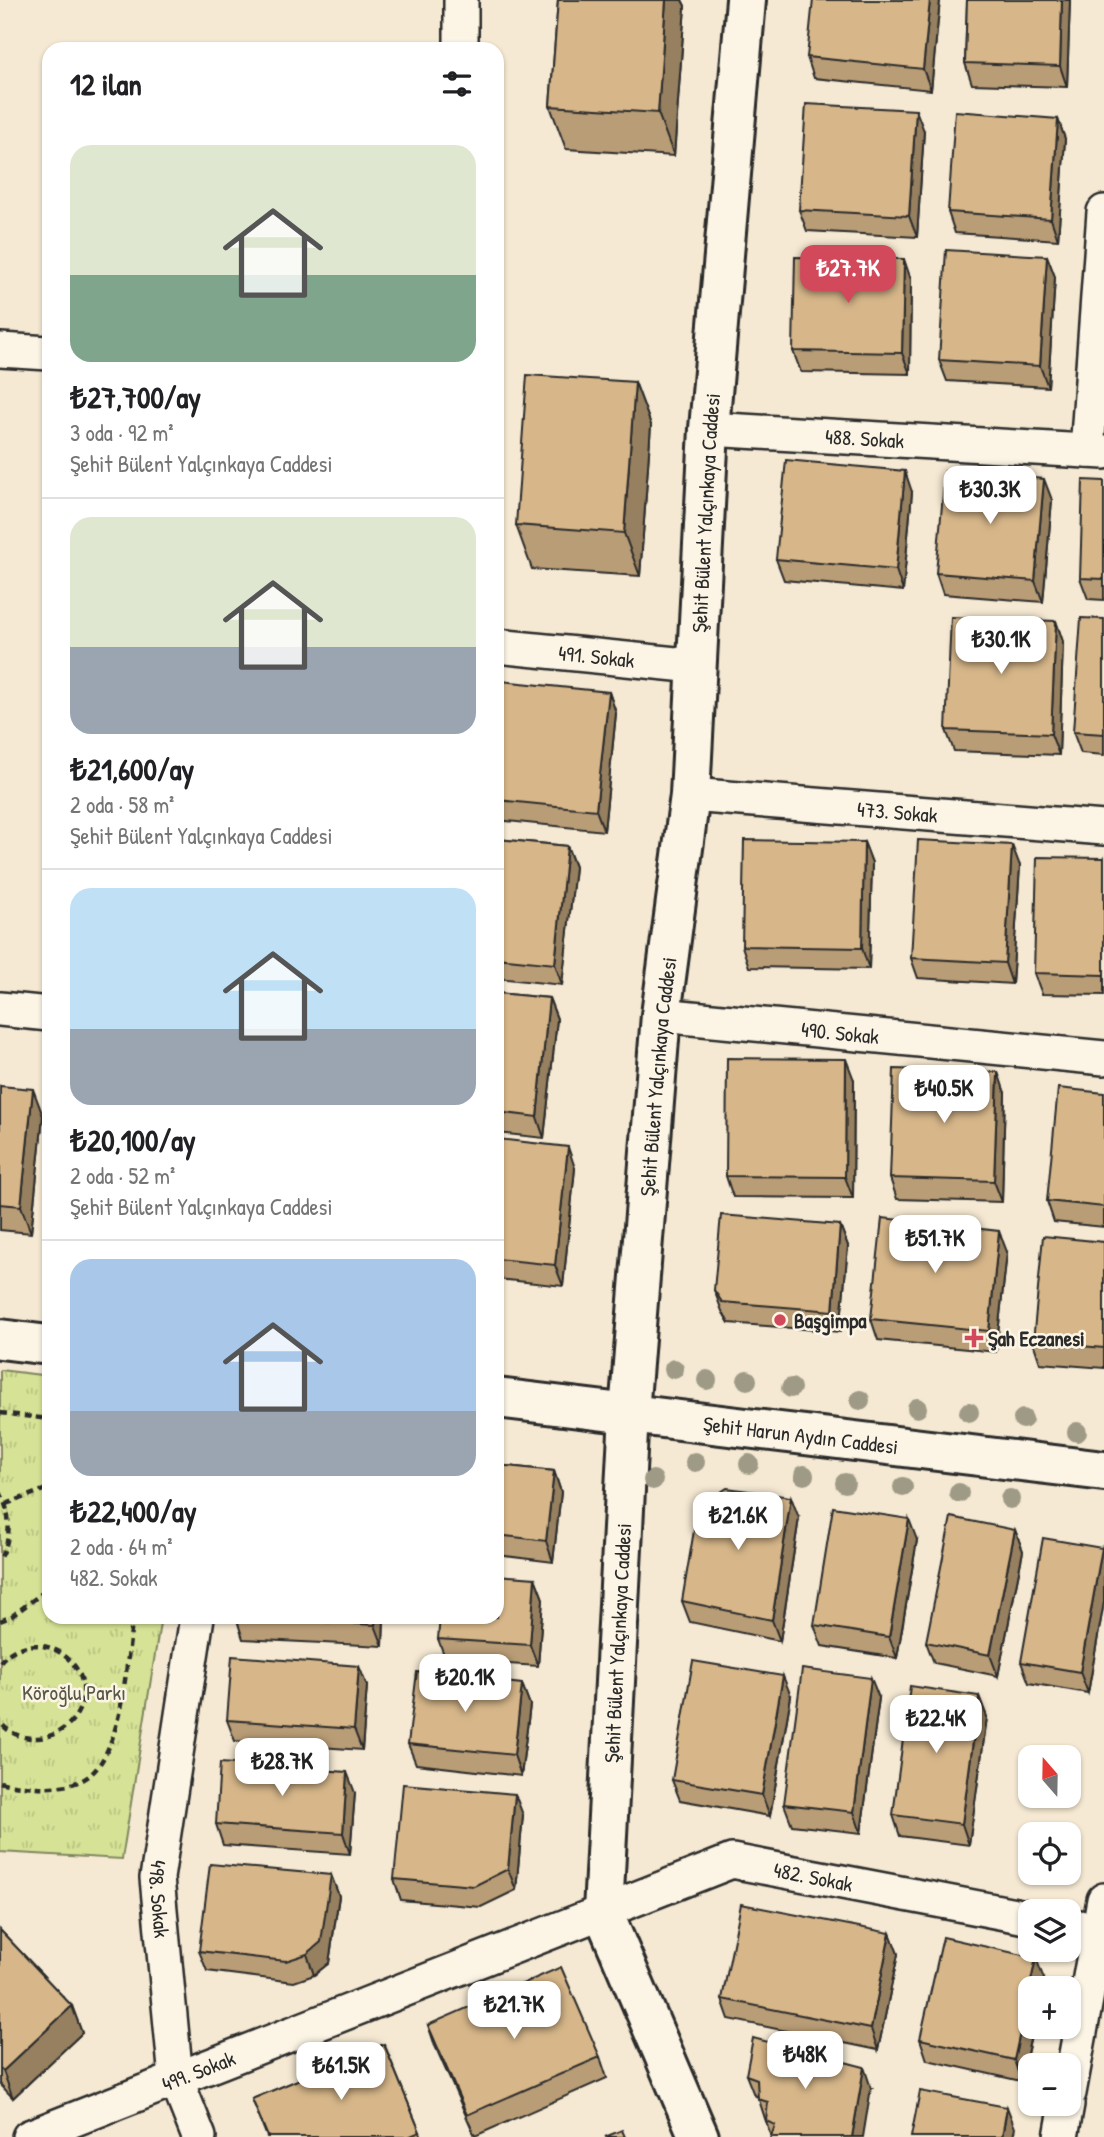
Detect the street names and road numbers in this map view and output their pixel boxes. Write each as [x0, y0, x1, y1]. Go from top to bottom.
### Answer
street label: Şehit Bülent Yalçınkaya Caddesi [684, 392, 727, 633]
street label: 488. Sokak [824, 421, 905, 455]
street label: 491. Sokak [557, 638, 636, 674]
street label: 473. Sokak [856, 794, 939, 829]
street label: Şehit Bülent Yalçınkaya Caddesi [632, 955, 683, 1197]
street label: 490. Sokak [800, 1014, 881, 1051]
street label: Şehit Harun Aydın Caddesi [702, 1408, 900, 1461]
street label: Şehit Bülent Yalçınkaya Caddesi [596, 1522, 638, 1764]
street label: 482. Sokak [771, 1855, 856, 1898]
street label: 498. Sokak [142, 1858, 177, 1939]
street label: 499. Sokak [158, 2043, 240, 2098]

